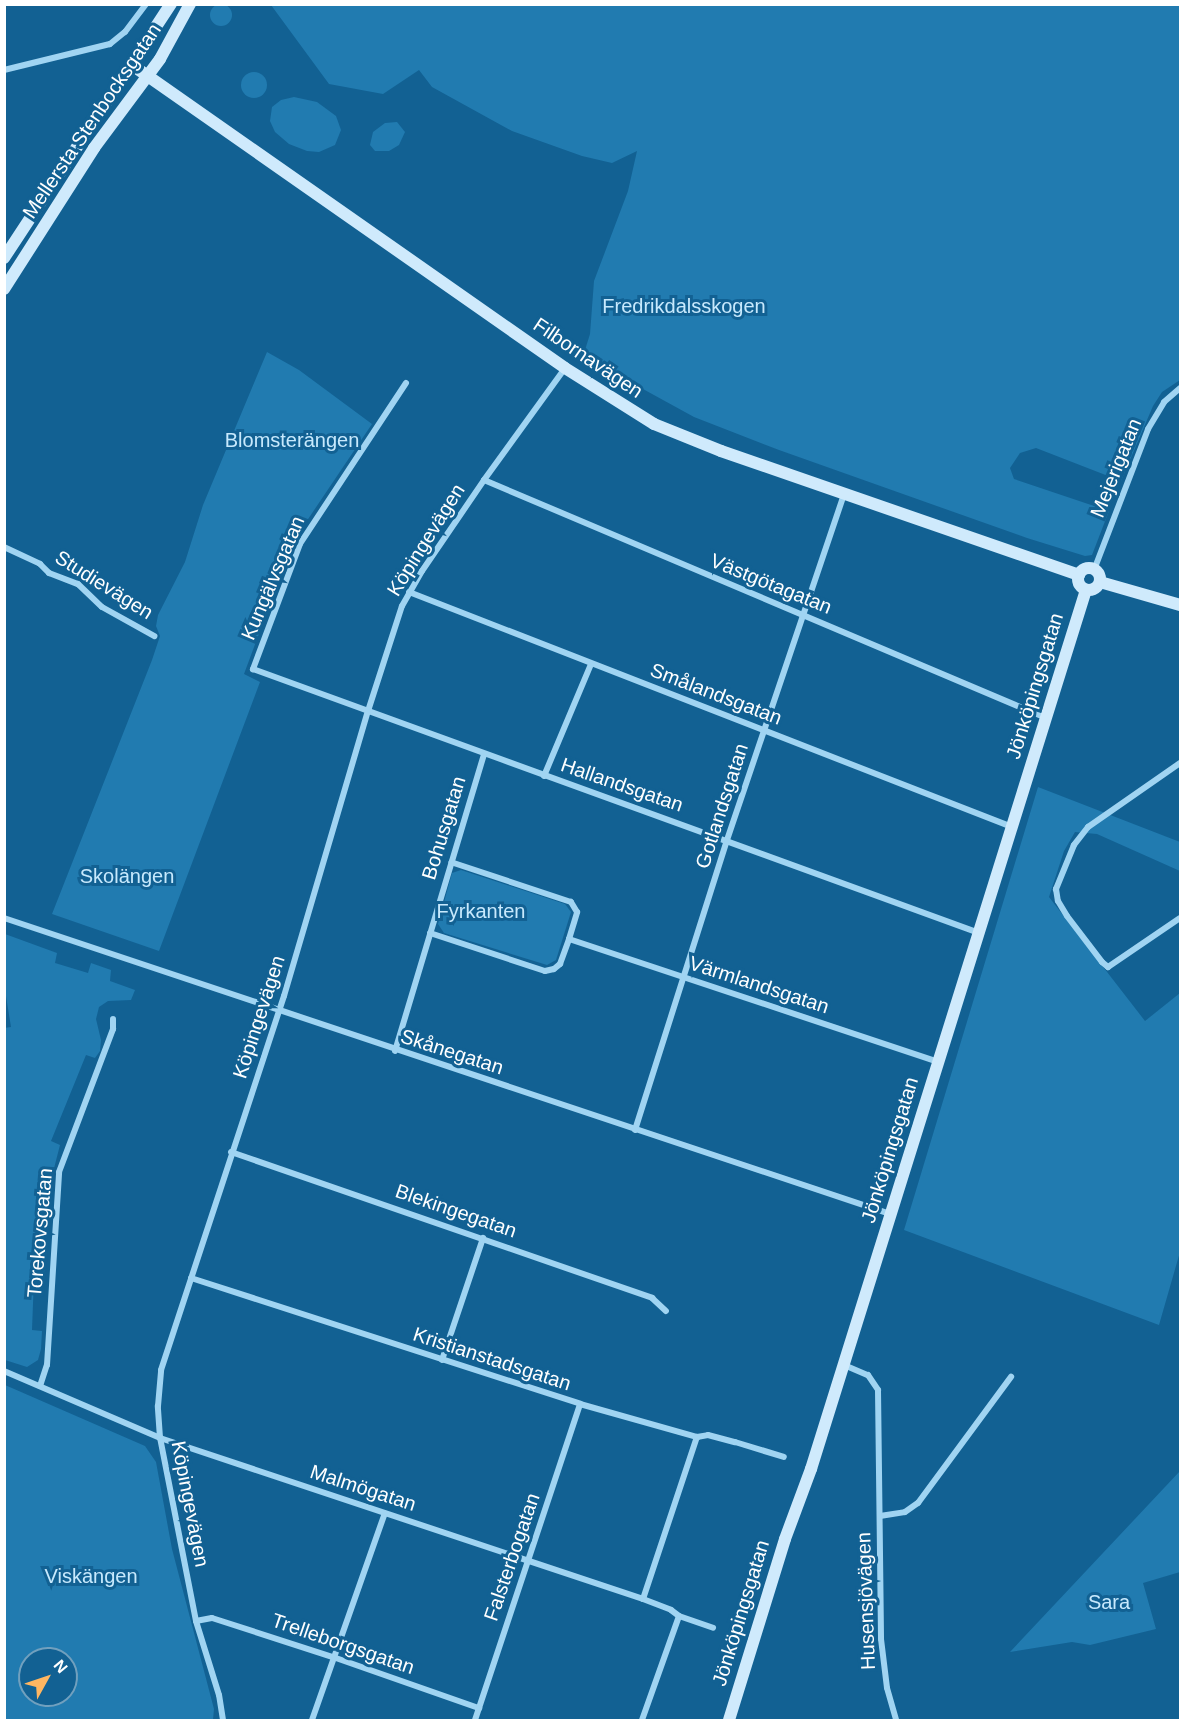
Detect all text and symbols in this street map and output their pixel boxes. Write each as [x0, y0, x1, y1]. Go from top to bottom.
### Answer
street label: Mellersta Stenbocksgatan [18, 19, 166, 223]
park label: Fredrikdalsskogen [602, 294, 766, 318]
street label: Filbornavägen [529, 313, 647, 403]
street label: Mejerigatan [1085, 415, 1147, 521]
park label: Blomsterängen [225, 428, 359, 452]
street label: Köpingevägen [382, 479, 470, 601]
street label: Kungälvsgatan [236, 512, 310, 644]
street label: Studievägen [50, 545, 158, 625]
street label: Västgötagatan [707, 549, 835, 619]
street label: Jönköpingsgatan [1001, 610, 1069, 762]
street label: Smålandsgatan [647, 658, 785, 730]
street label: Gotlandsgatan [690, 740, 754, 872]
street label: Hallandsgatan [558, 753, 686, 817]
street label: Bohusgatan [417, 773, 471, 883]
park label: Skolängen [80, 864, 174, 888]
park label: Fyrkanten [437, 899, 525, 923]
street label: Värmlandsgatan [686, 951, 832, 1019]
street label: Köpingevägen [228, 952, 290, 1082]
street label: Skånegatan [398, 1024, 506, 1080]
street label: Jönköpingsgatan [856, 1074, 924, 1226]
street label: Torekovsgatan [22, 1167, 58, 1299]
street label: Blekingegatan [392, 1179, 520, 1243]
street label: Kristianstadsgatan [410, 1322, 574, 1396]
street label: Köpingevägen [166, 1439, 214, 1569]
street label: Malmögatan [307, 1460, 419, 1516]
street label: Falsterbogatan [479, 1490, 545, 1624]
street label: Husensjövägen [852, 1532, 880, 1670]
street label: Jönköpingsgatan [707, 1537, 775, 1689]
park label: Viskängen [44, 1564, 138, 1588]
park label: Sara [1088, 1590, 1130, 1614]
street label: Trelleborgsgatan [268, 1608, 418, 1680]
north arrow [18, 1647, 78, 1707]
text: N [50, 1657, 71, 1676]

